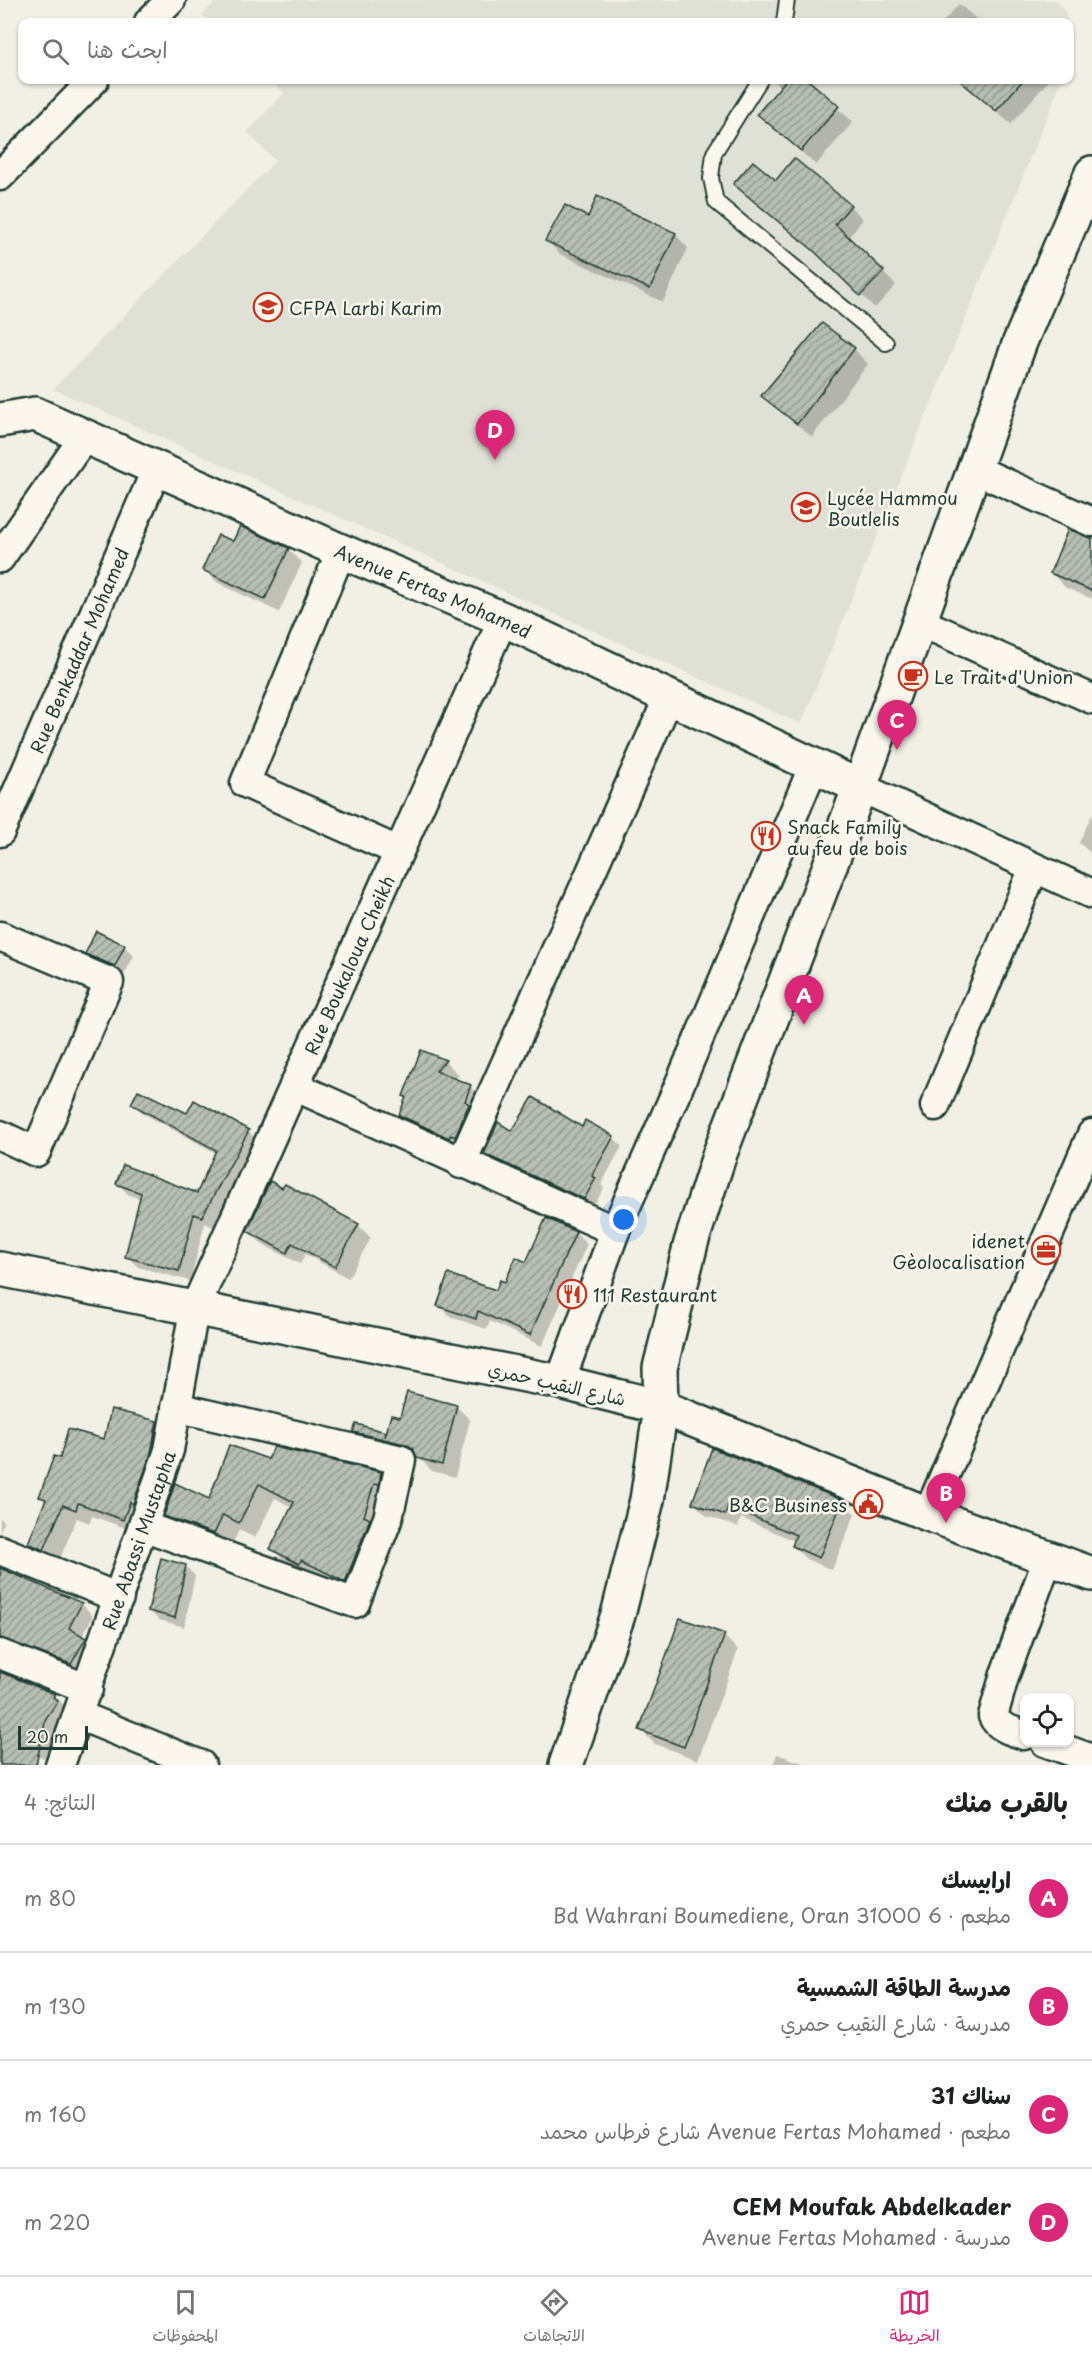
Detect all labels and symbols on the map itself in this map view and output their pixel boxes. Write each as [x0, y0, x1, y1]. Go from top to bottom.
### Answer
school or university icon: CFPA Larbi Karim [252, 291, 284, 323]
place label: CFPA Larbi Karim [289, 294, 442, 321]
pin: D [476, 410, 514, 460]
place label: Lycée Hammou Boutlelis [827, 484, 958, 532]
school or university icon: Lycée Hammou Boutlelis [790, 491, 822, 523]
street label: Avenue Fertas Mohamed [331, 536, 536, 644]
street label: Rue Benkaddar Mohamed [22, 543, 135, 757]
cafe icon: Le Trait d'Union [897, 660, 929, 692]
place label: Le Trait d'Union [934, 663, 1073, 690]
pin: C [878, 700, 916, 750]
place label: Snack Family au feu de bois [787, 813, 908, 861]
restaurant icon: Snack Family au feu de bois [750, 820, 782, 852]
street label: Rue Boukaloua Cheikh [297, 870, 400, 1059]
pin: A [784, 976, 824, 1025]
your location [609, 1205, 638, 1234]
place label: idenet Gèolocalisation [892, 1227, 1025, 1275]
office icon: idenet Gèolocalisation [1030, 1234, 1062, 1266]
restaurant icon: 111 Restaurant [556, 1278, 588, 1310]
place label: 111 Restaurant [593, 1281, 717, 1308]
street label: شارع النقيب حمري [485, 1354, 628, 1413]
street label: Rue Abassi Mustapha [94, 1446, 182, 1633]
pin: B [926, 1474, 966, 1523]
public building icon: B&C Business [852, 1488, 884, 1520]
place label: B&C Business [729, 1491, 847, 1518]
scale bar [18, 1723, 88, 1750]

